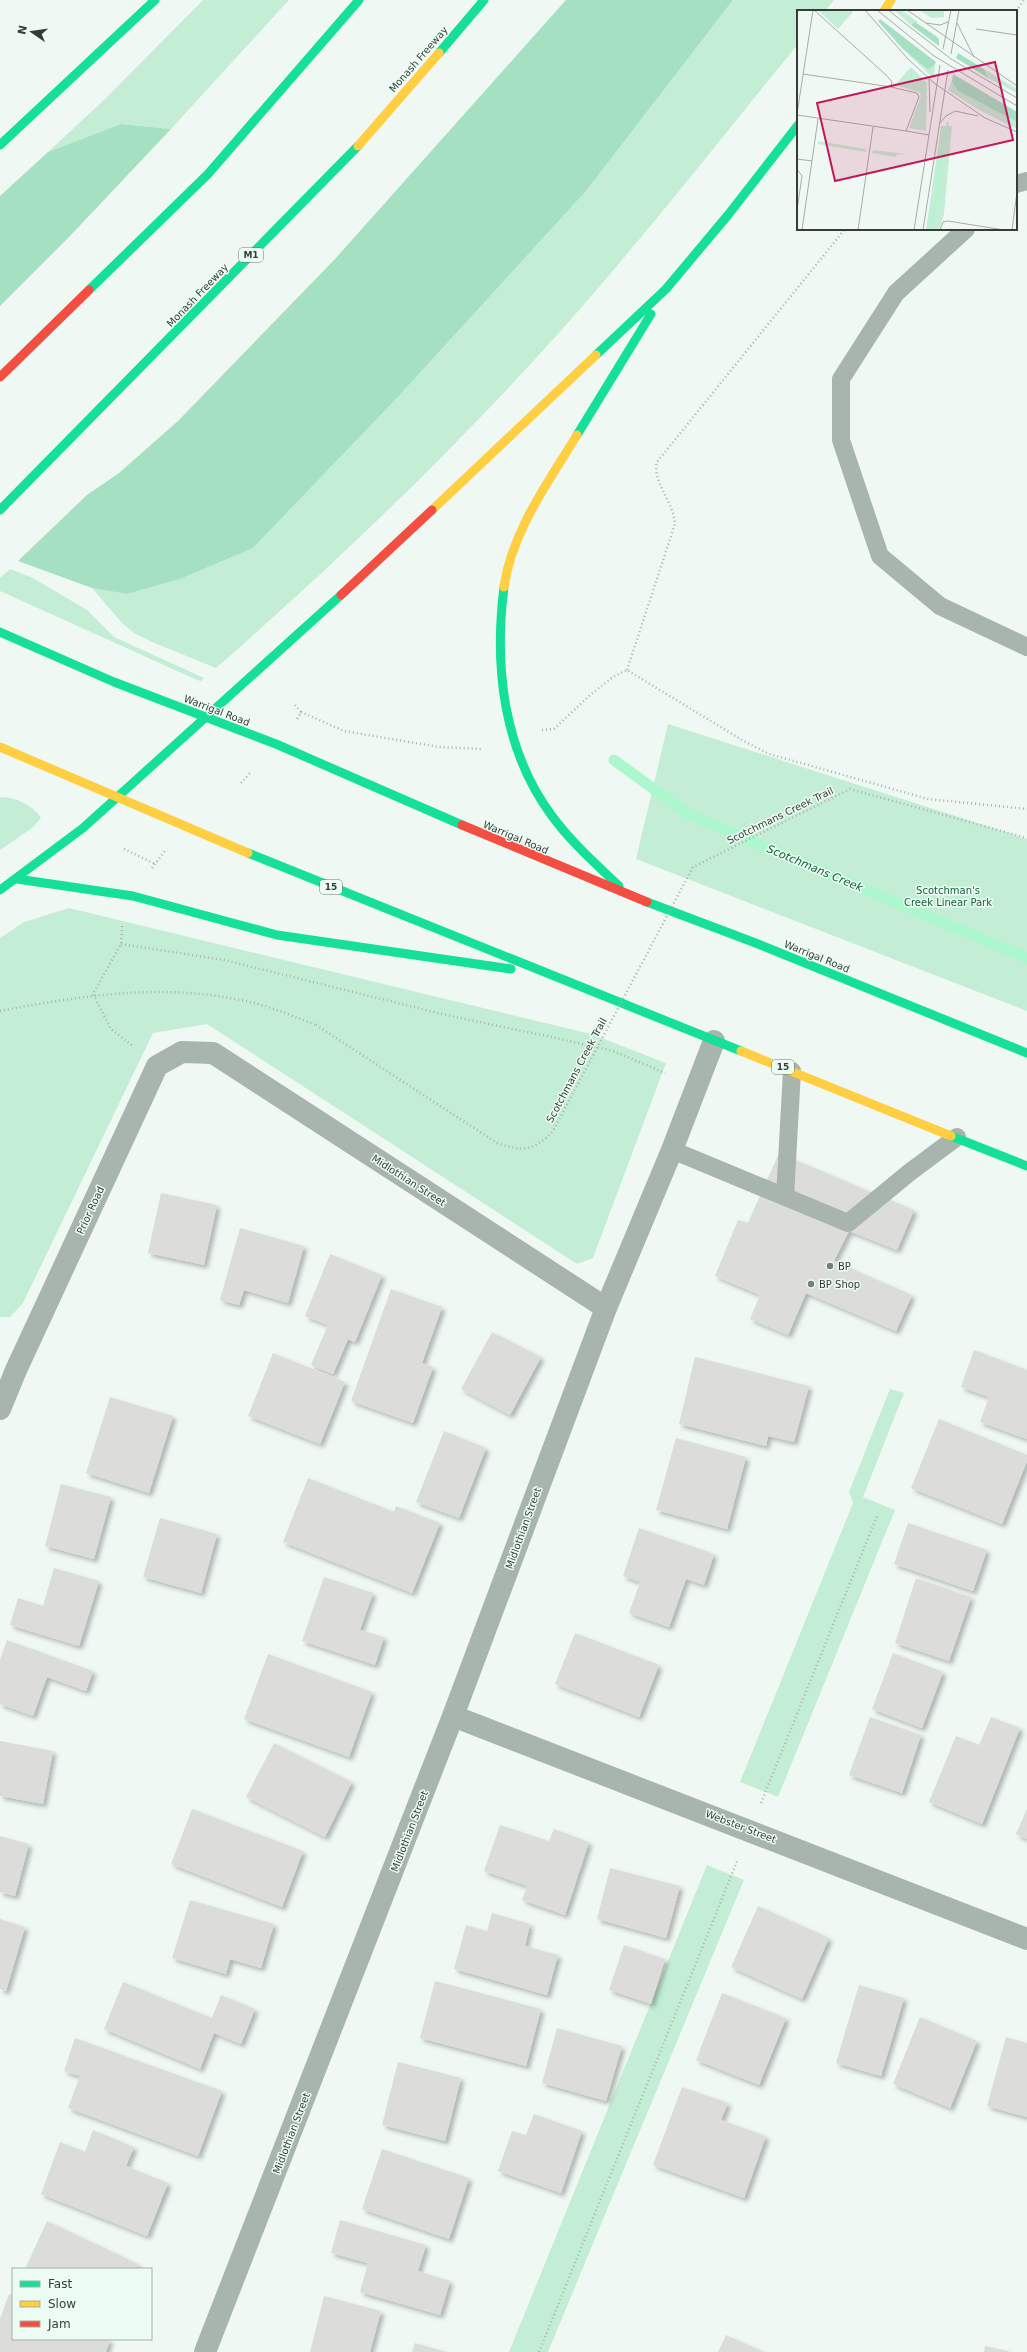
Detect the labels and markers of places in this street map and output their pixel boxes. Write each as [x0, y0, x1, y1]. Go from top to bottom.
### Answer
marker: BP [825, 1261, 835, 1271]
place label: BP [838, 1261, 851, 1272]
marker: BP Shop [806, 1279, 816, 1289]
place label: BP Shop [819, 1279, 860, 1290]

